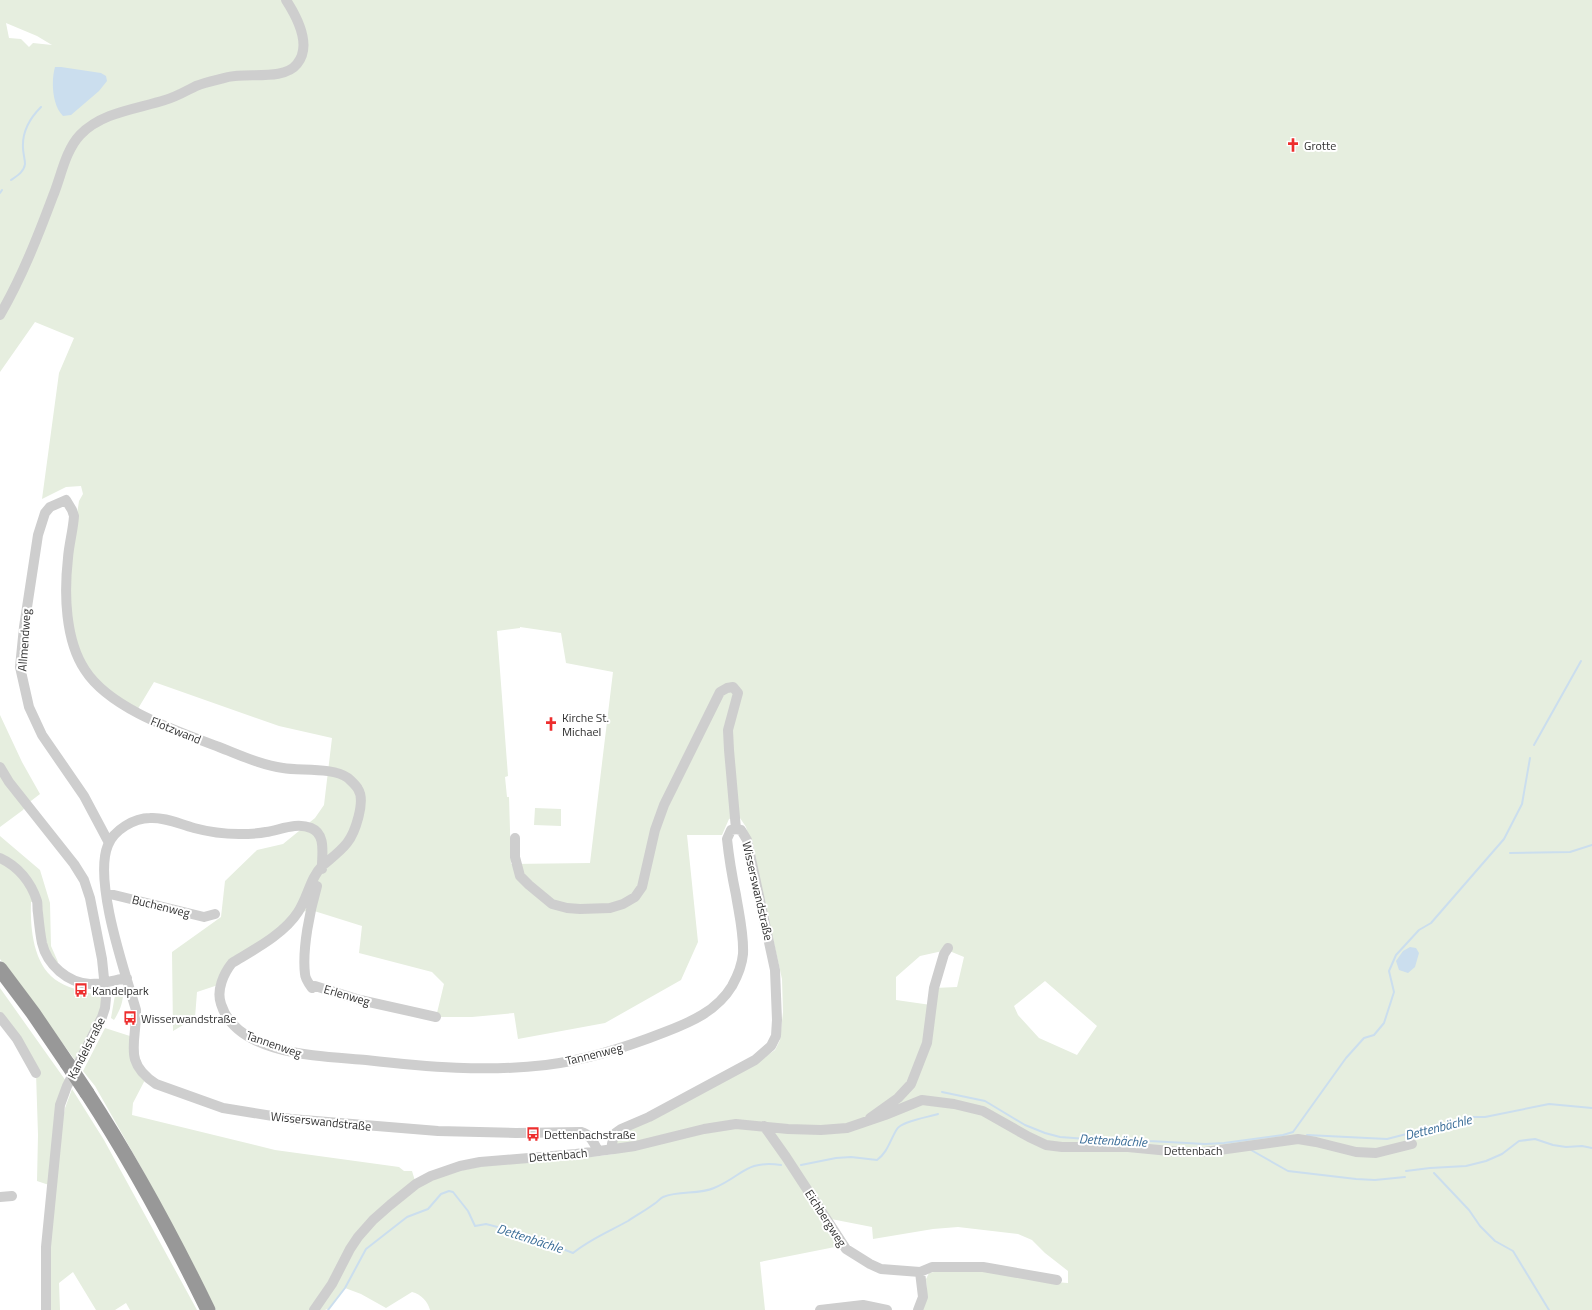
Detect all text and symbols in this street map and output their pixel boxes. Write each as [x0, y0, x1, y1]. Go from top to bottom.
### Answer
place label: Grotte [1304, 136, 1336, 155]
church icon: Grotte [1285, 137, 1301, 153]
street label: Allmendweg [12, 608, 36, 672]
place label: Kirche St. Michael [562, 708, 609, 741]
street label: Flotzwand [148, 711, 204, 749]
church icon: Kirche St. Michael [543, 716, 559, 732]
street label: Wisserswandstraße [737, 840, 779, 942]
street label: Buchenweg [130, 890, 192, 922]
street label: Erlenweg [322, 979, 372, 1011]
place label: Kandelpark [92, 981, 149, 1000]
bus stop icon: Kandelpark [73, 982, 89, 998]
place label: Wisserwandstraße [141, 1009, 236, 1028]
bus stop icon: Wisserwandstraße [122, 1010, 138, 1026]
street label: Kandelstraße [62, 1014, 110, 1082]
street label: Tannenweg [244, 1026, 304, 1062]
street label: Tannenweg [564, 1038, 624, 1070]
street label: Wisserswandstraße [270, 1106, 372, 1136]
water label: Dettenbächle [1402, 1109, 1474, 1145]
place label: Dettenbachstraße [544, 1125, 636, 1144]
bus stop icon: Dettenbachstraße [525, 1126, 541, 1142]
water label: Dettenbächle [1078, 1128, 1149, 1152]
street label: Dettenbach [1164, 1141, 1222, 1160]
street label: Dettenbach [528, 1143, 588, 1167]
street label: Eichbergweg [800, 1186, 852, 1250]
water label: Dettenbächle [494, 1218, 566, 1258]

